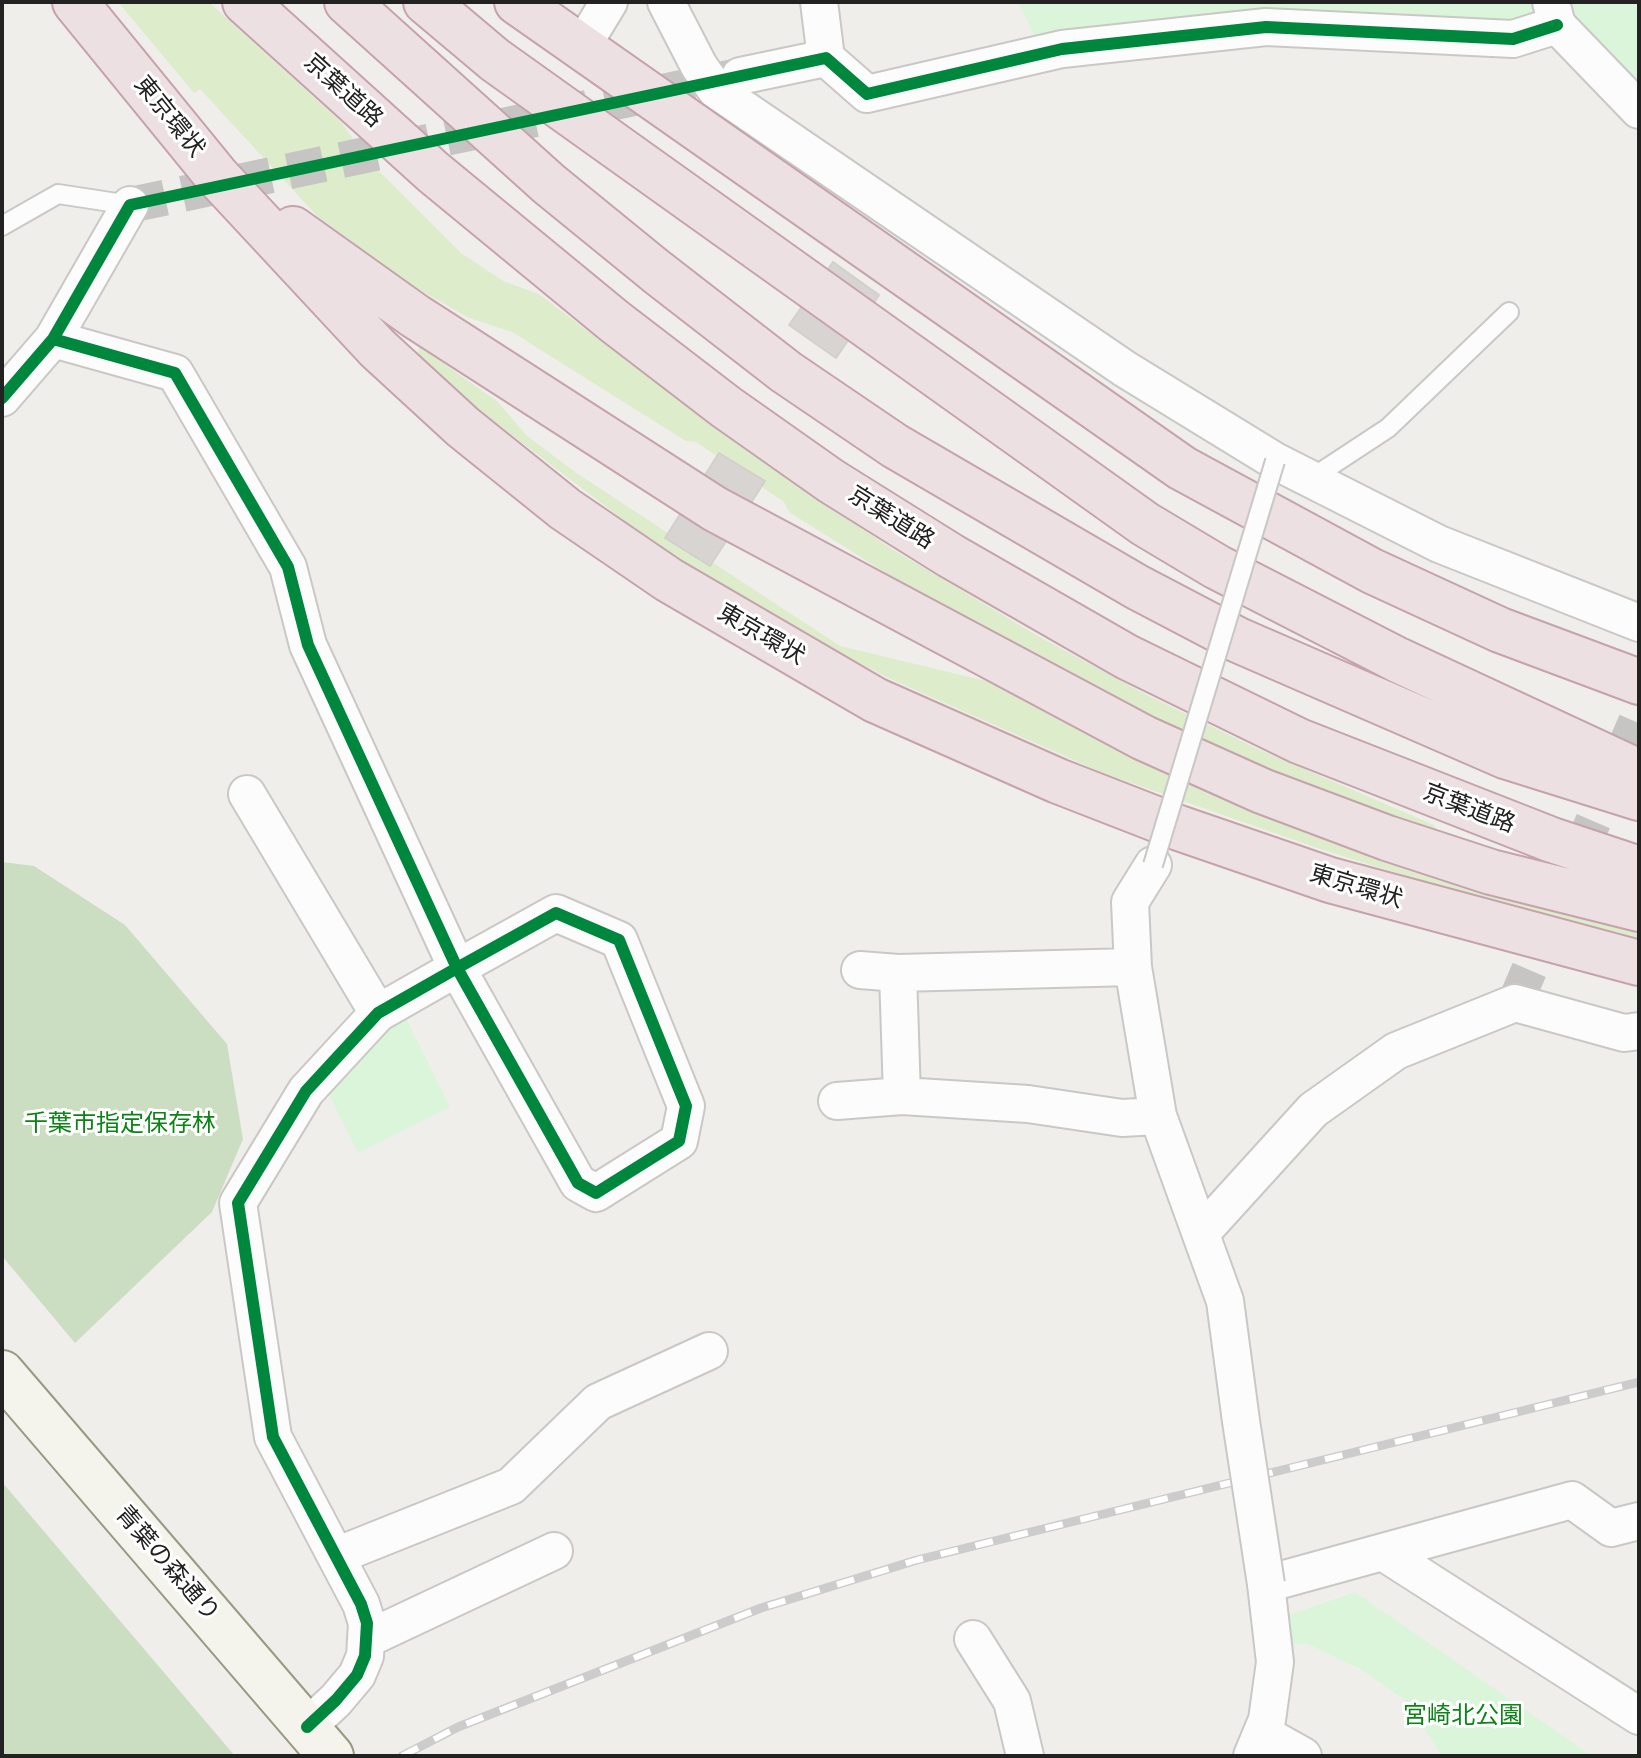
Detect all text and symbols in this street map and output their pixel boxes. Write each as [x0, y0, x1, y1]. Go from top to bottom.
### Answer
street label: 京葉道路 [298, 48, 388, 134]
street label: 東京環状 [128, 71, 210, 163]
street label: 京葉道路 [843, 480, 939, 556]
street label: 東京環状 [712, 599, 810, 671]
street label: 京葉道路 [1419, 778, 1519, 840]
street label: 東京環状 [1306, 859, 1406, 915]
park label: 千葉市指定保存林 [24, 1110, 216, 1138]
street label: 青葉の森通り [109, 1500, 225, 1628]
park label: 宮崎北公園 [1403, 1702, 1523, 1730]

